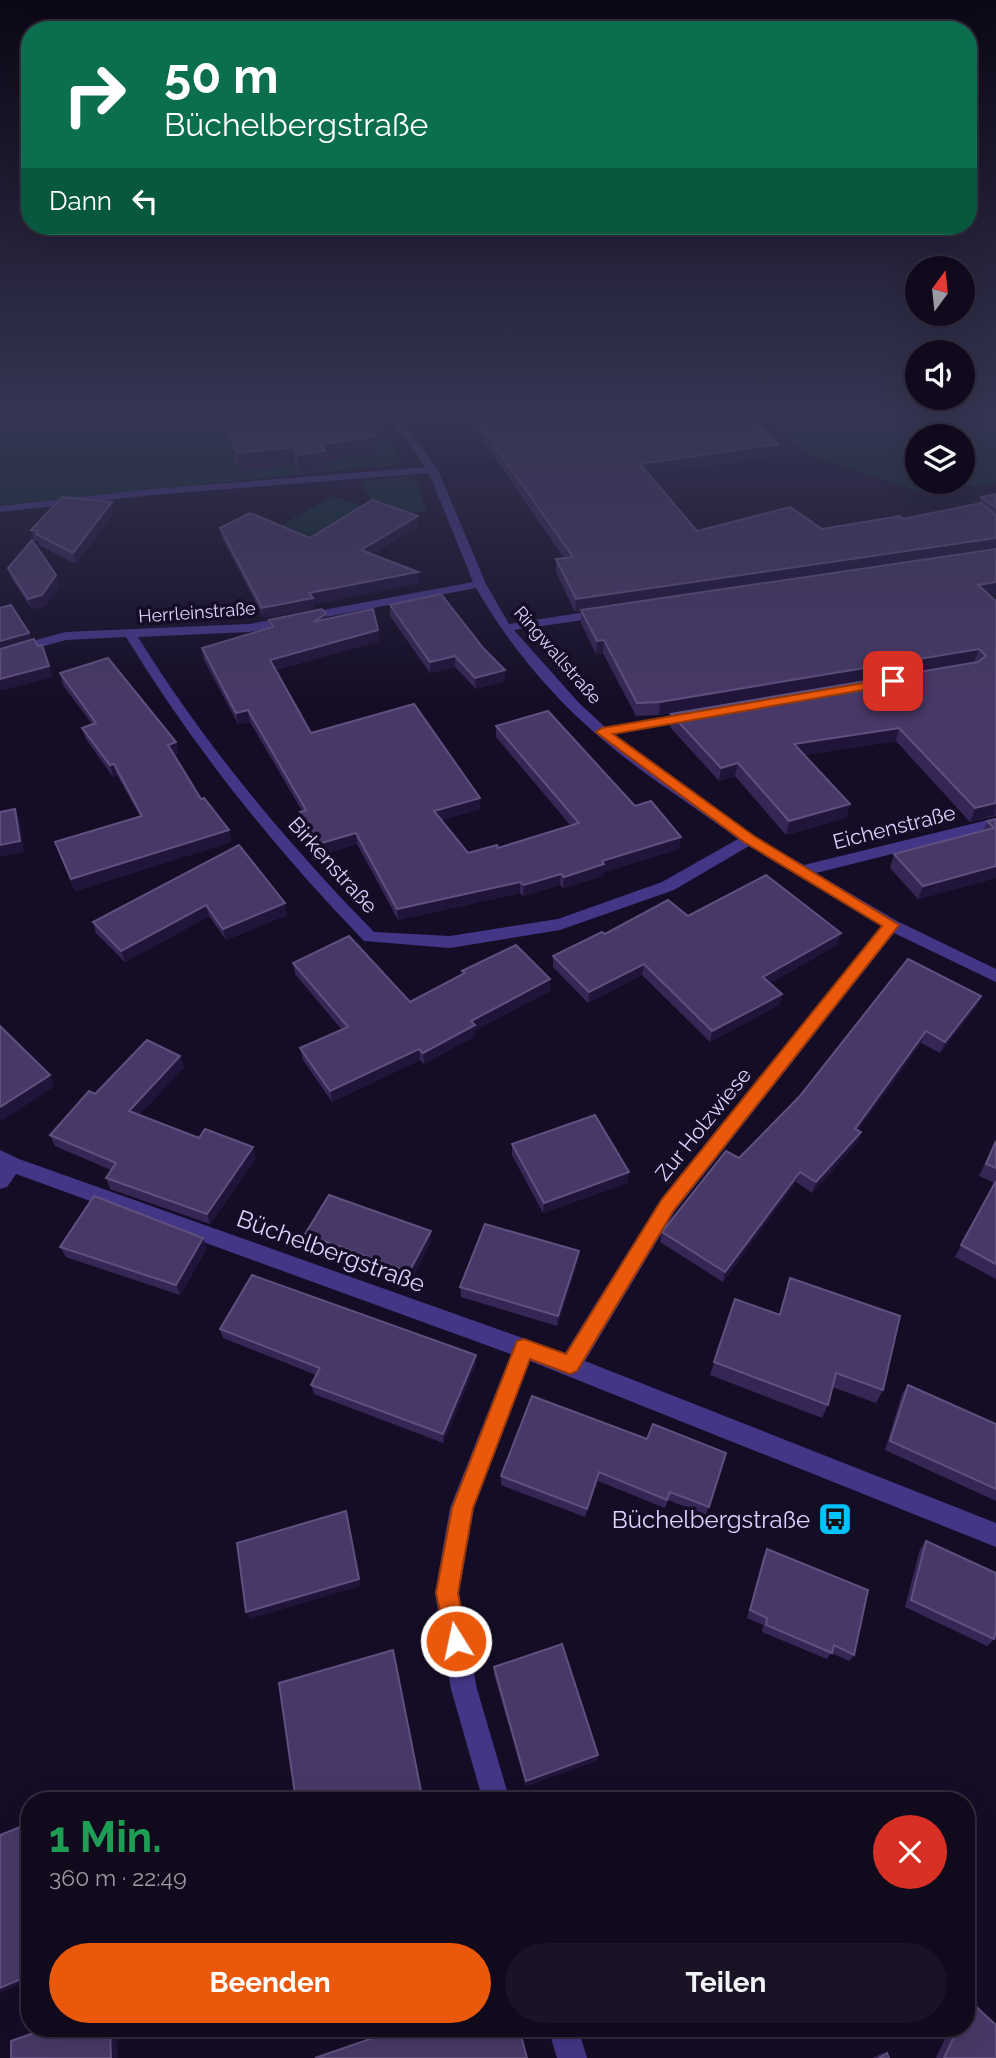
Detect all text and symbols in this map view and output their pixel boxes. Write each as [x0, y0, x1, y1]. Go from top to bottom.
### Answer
text: 50 m [164, 47, 279, 104]
icon: right [49, 49, 140, 140]
text: Büchelbergstraße [164, 106, 428, 143]
icon: left [126, 182, 164, 220]
text: Dann [49, 186, 112, 216]
north arrow [905, 256, 975, 326]
map controls [905, 256, 975, 494]
button: sound [905, 340, 975, 410]
button: layers [905, 424, 975, 494]
street label: Herrleinstraße [138, 597, 257, 627]
street label: Ringwallstraße [510, 602, 606, 708]
pin [863, 651, 923, 711]
icon: arrive [874, 662, 912, 700]
street label: Eichenstraße [830, 800, 958, 854]
street label: Birkenstraße [283, 812, 383, 918]
street label: Zur Holzwiese [650, 1063, 756, 1185]
street label: Büchelbergstraße [233, 1203, 429, 1299]
bus stop icon: Büchelbergstraße [816, 1500, 854, 1538]
place label: Büchelbergstraße [612, 1505, 810, 1534]
position arrow [419, 1604, 493, 1678]
text: 1 Min. [49, 1813, 162, 1862]
button: close [873, 1815, 947, 1889]
text: 360 m · 22:49 [49, 1864, 187, 1891]
button: Beenden [49, 1943, 491, 2023]
button: Teilen [505, 1943, 947, 2023]

